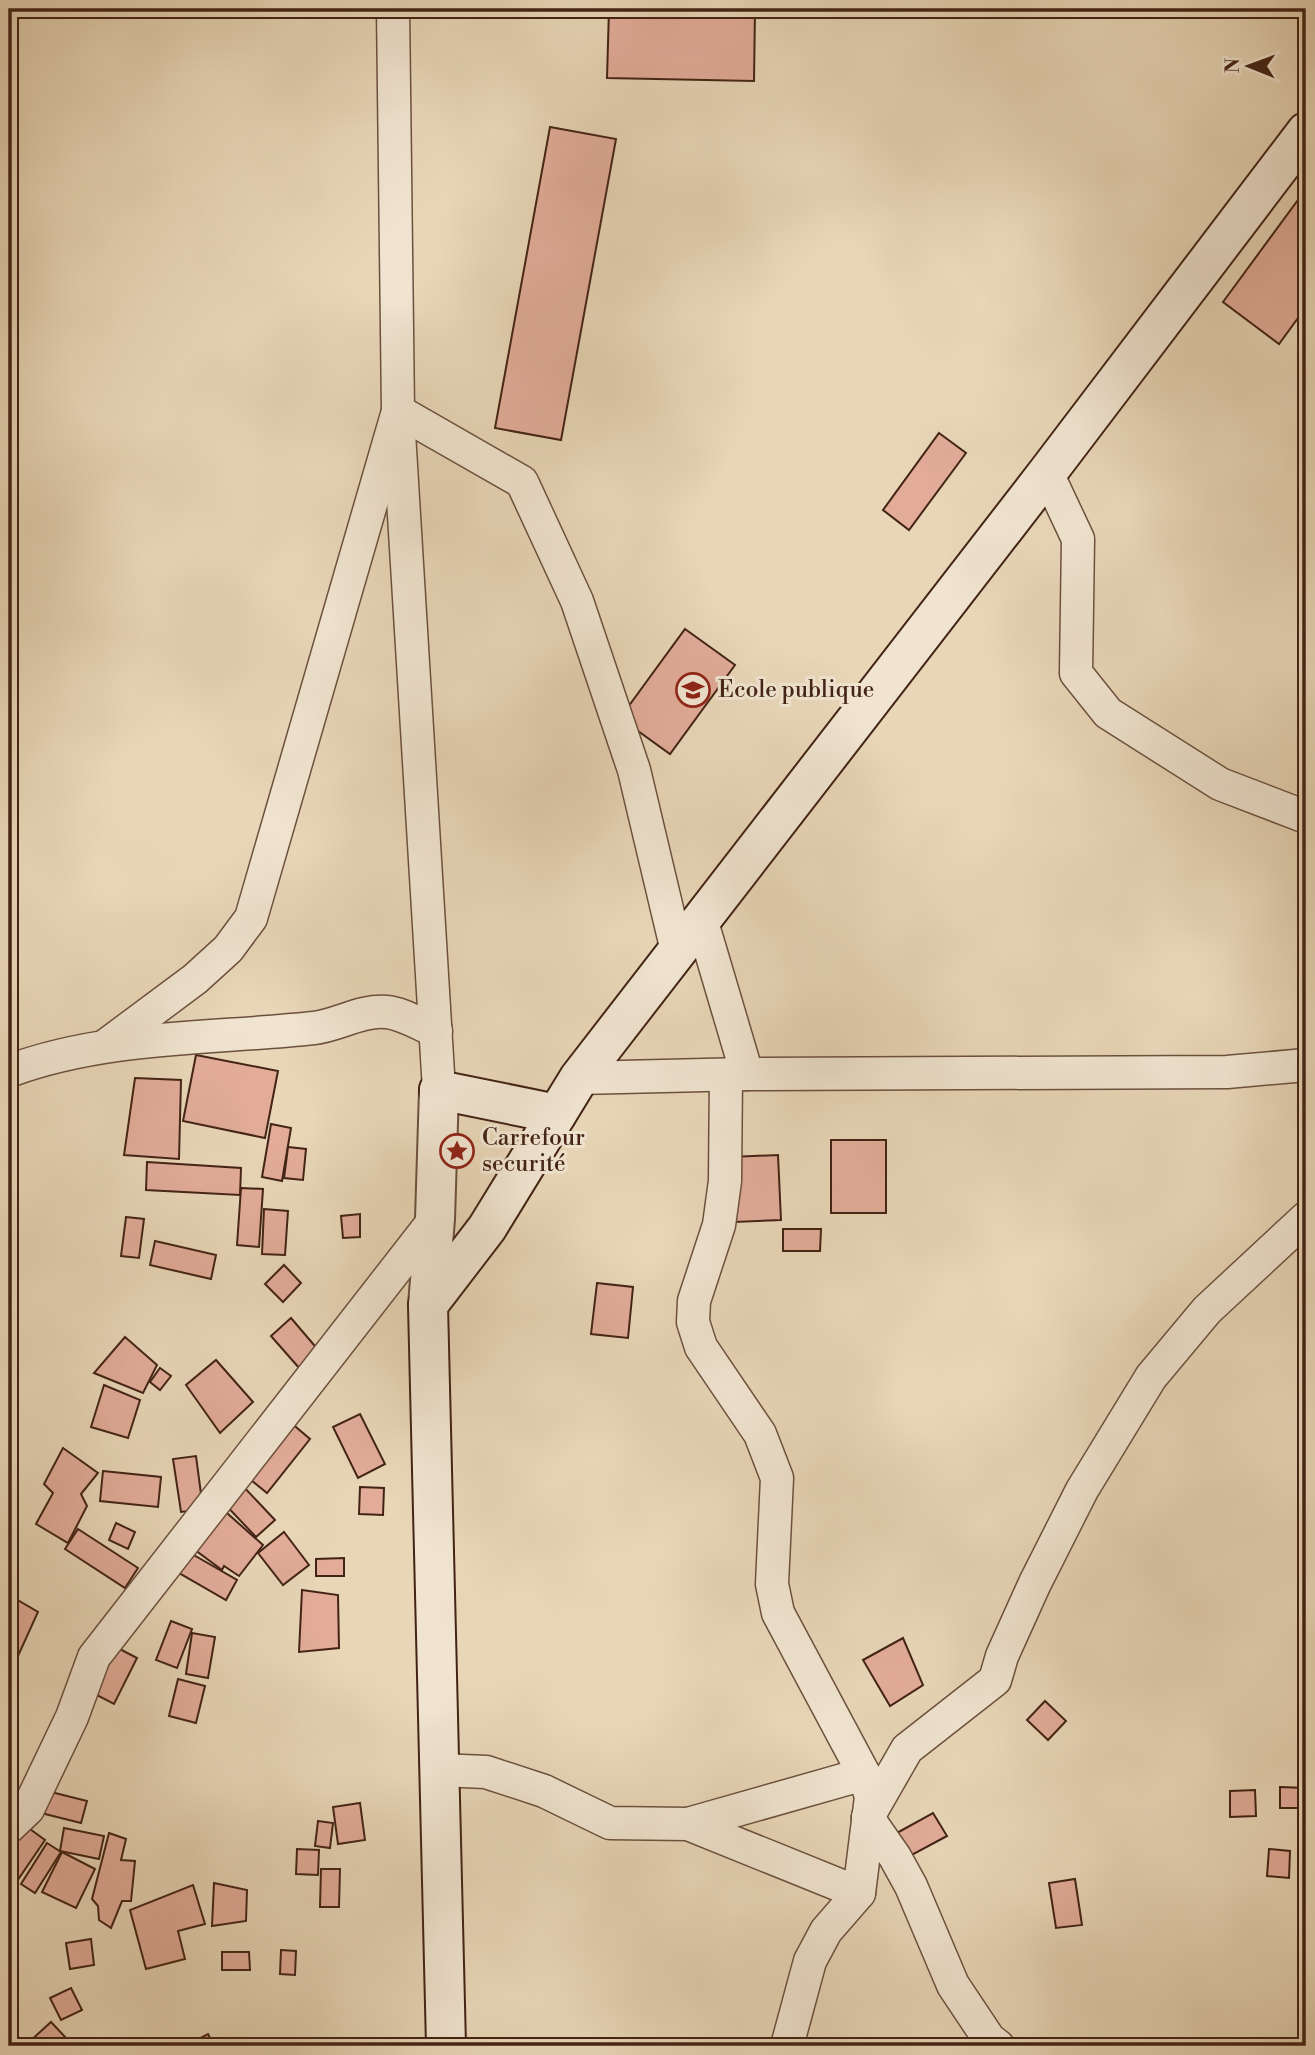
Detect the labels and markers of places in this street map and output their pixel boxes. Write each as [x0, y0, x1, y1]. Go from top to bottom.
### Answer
school or university icon: Ecole publique [674, 671, 712, 709]
place label: Ecole publique [718, 676, 874, 704]
place label: Carrefour securité [482, 1124, 585, 1178]
place icon: Carrefour securité [438, 1132, 476, 1170]

